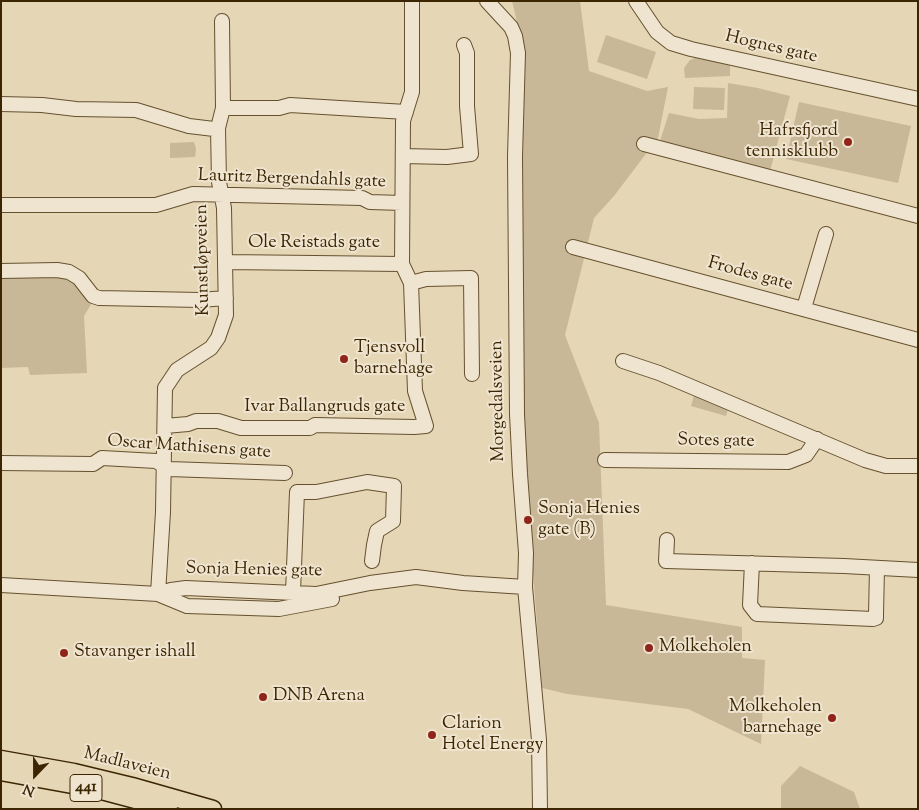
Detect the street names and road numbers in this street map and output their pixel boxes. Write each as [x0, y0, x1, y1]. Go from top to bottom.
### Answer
street label: Hognes gate [723, 27, 819, 69]
street label: Lauritz Bergendahls gate [198, 166, 386, 194]
street label: Kunstløpveien [192, 204, 216, 316]
street label: Ole Reistads gate [248, 233, 380, 255]
street label: Frodes gate [705, 253, 795, 297]
street label: Morgedalsveien [487, 340, 511, 462]
street label: Ivar Ballangruds gate [245, 397, 405, 419]
street label: Sotes gate [677, 431, 755, 453]
street label: Oscar Mathisens gate [106, 432, 272, 464]
street label: Sonja Henies gate [185, 559, 323, 583]
street label: Madlaveien [81, 744, 173, 786]
road number: 441 [70, 774, 102, 801]

